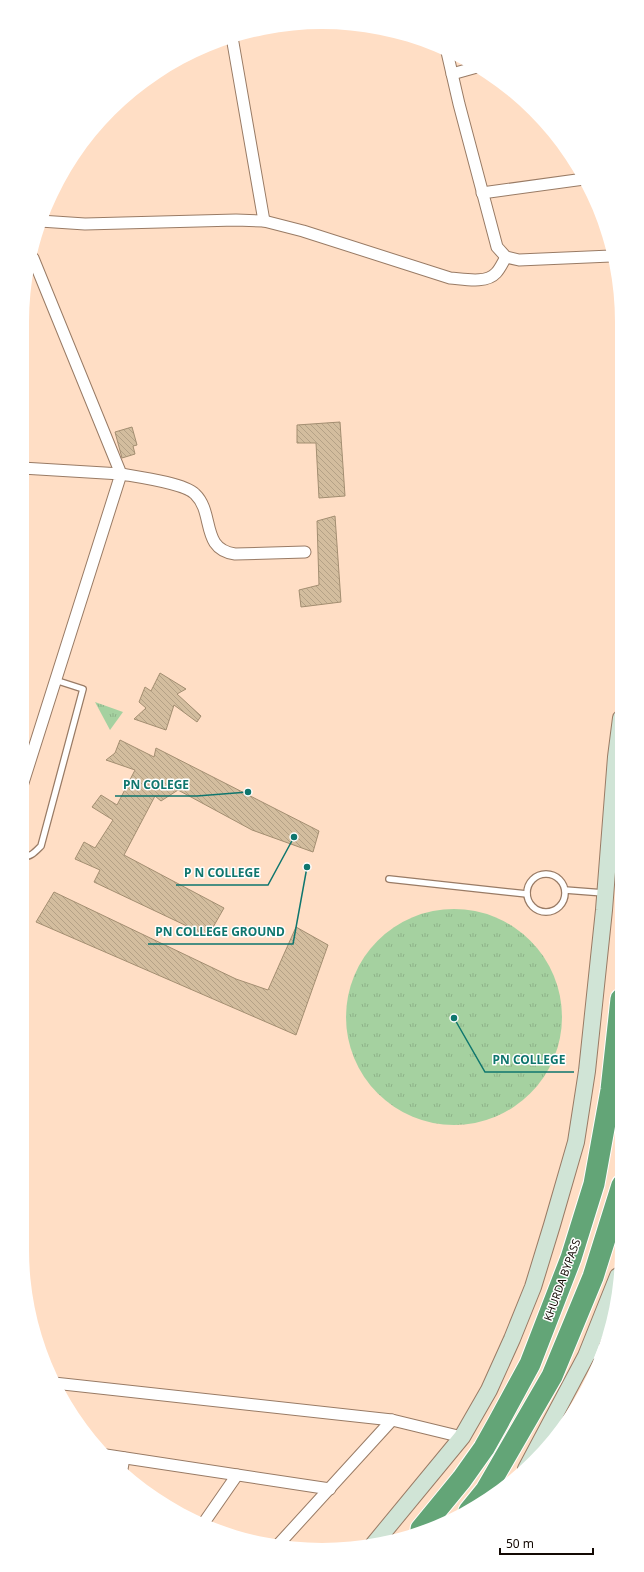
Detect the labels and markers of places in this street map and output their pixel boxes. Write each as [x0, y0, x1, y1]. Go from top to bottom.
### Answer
callout: PN COLEGE [115, 772, 197, 796]
callout: P N COLLEGE [176, 861, 268, 885]
callout: PN COLLEGE GROUND [148, 920, 293, 944]
callout: PN COLLEGE [485, 1048, 574, 1072]

